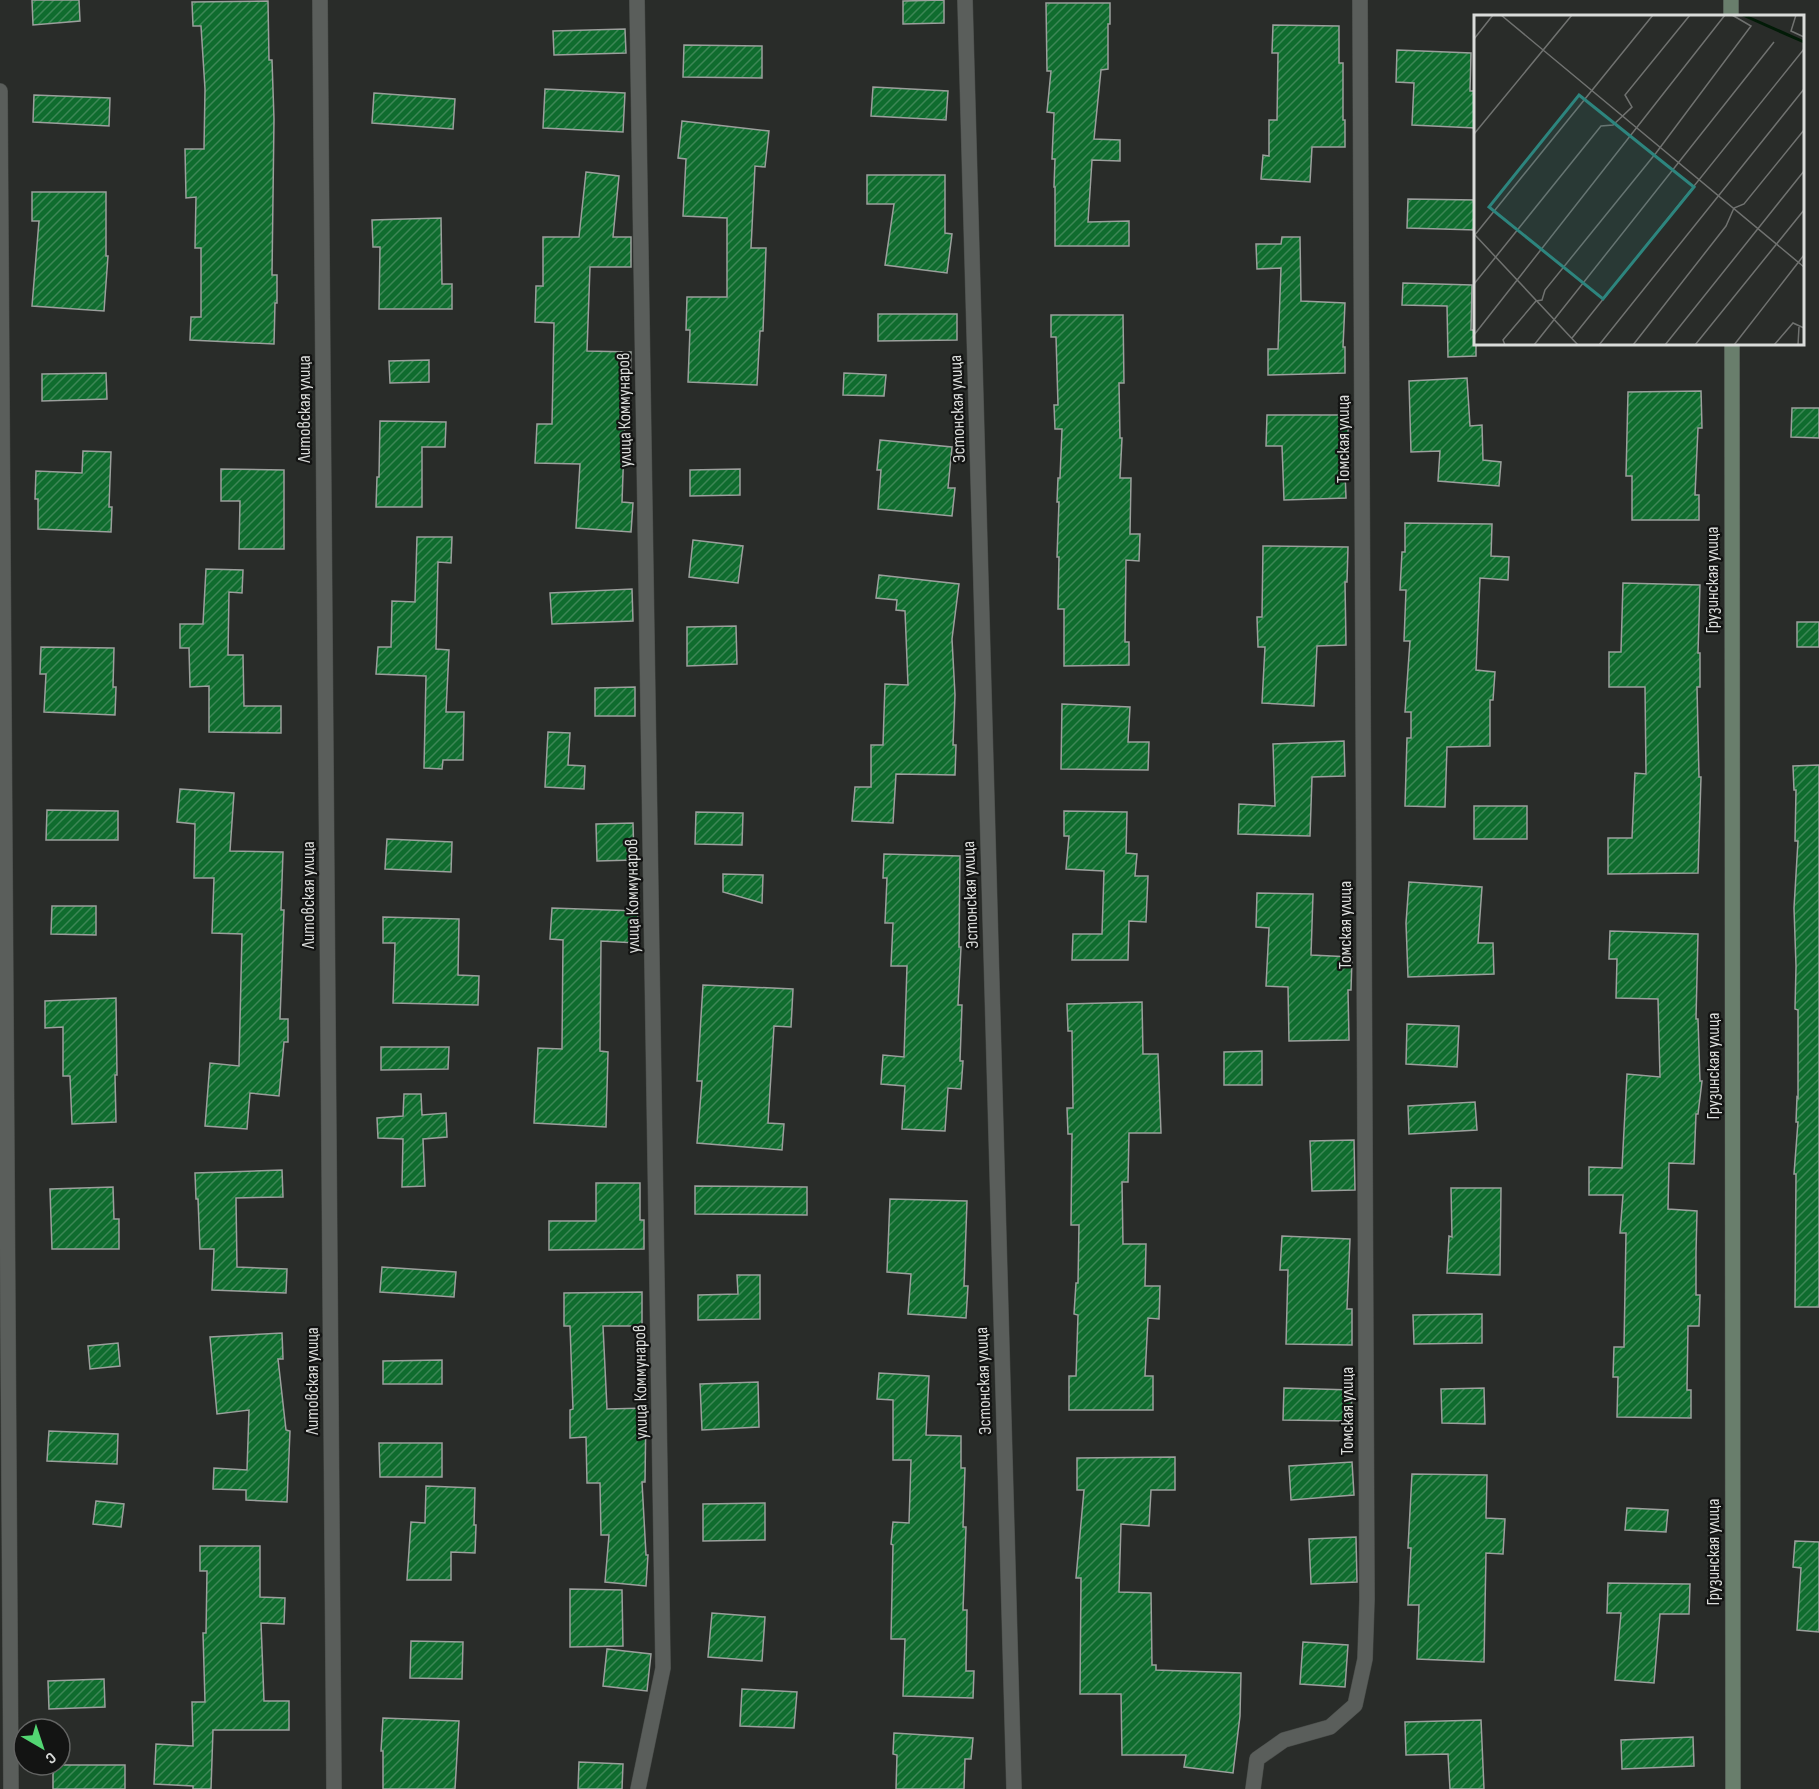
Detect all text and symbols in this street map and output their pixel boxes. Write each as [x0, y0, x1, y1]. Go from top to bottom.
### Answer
inset map [1474, 15, 1804, 345]
street label: улица Коммунаров [613, 352, 636, 468]
street label: Литовская улица [294, 355, 315, 464]
street label: Эстонская улица [945, 355, 970, 463]
street label: Томская улица [1333, 395, 1354, 483]
street label: Грузинская улица [1702, 527, 1723, 633]
street label: улица Коммунаров [621, 838, 644, 954]
street label: Литовская улица [298, 841, 319, 950]
street label: Эстонская улица [958, 841, 983, 949]
street label: Томская улица [1335, 881, 1356, 969]
street label: Грузинская улица [1703, 1013, 1724, 1119]
street label: улица Коммунаров [629, 1324, 652, 1440]
street label: Литовская улица [302, 1327, 323, 1436]
street label: Эстонская улица [971, 1327, 996, 1435]
street label: Томская улица [1337, 1367, 1358, 1455]
street label: Грузинская улица [1703, 1499, 1724, 1605]
north arrow [12, 1717, 72, 1777]
text: С [41, 1748, 60, 1767]

